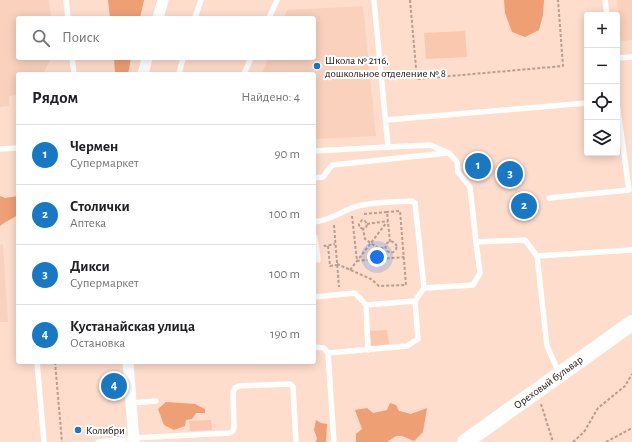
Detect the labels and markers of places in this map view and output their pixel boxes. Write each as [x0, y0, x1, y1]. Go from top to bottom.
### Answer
place label: Школа № 2116, дошкольное отделение № 8 [325, 55, 446, 79]
marker: Школа № 2116, дошкольное отделение № 8 [312, 61, 322, 71]
pin: 1 [465, 151, 491, 181]
pin: 3 [497, 159, 523, 189]
pin: 2 [511, 191, 537, 221]
pin: 4 [101, 371, 127, 401]
marker: Колибри [73, 425, 83, 435]
place label: Колибри [86, 425, 125, 436]

